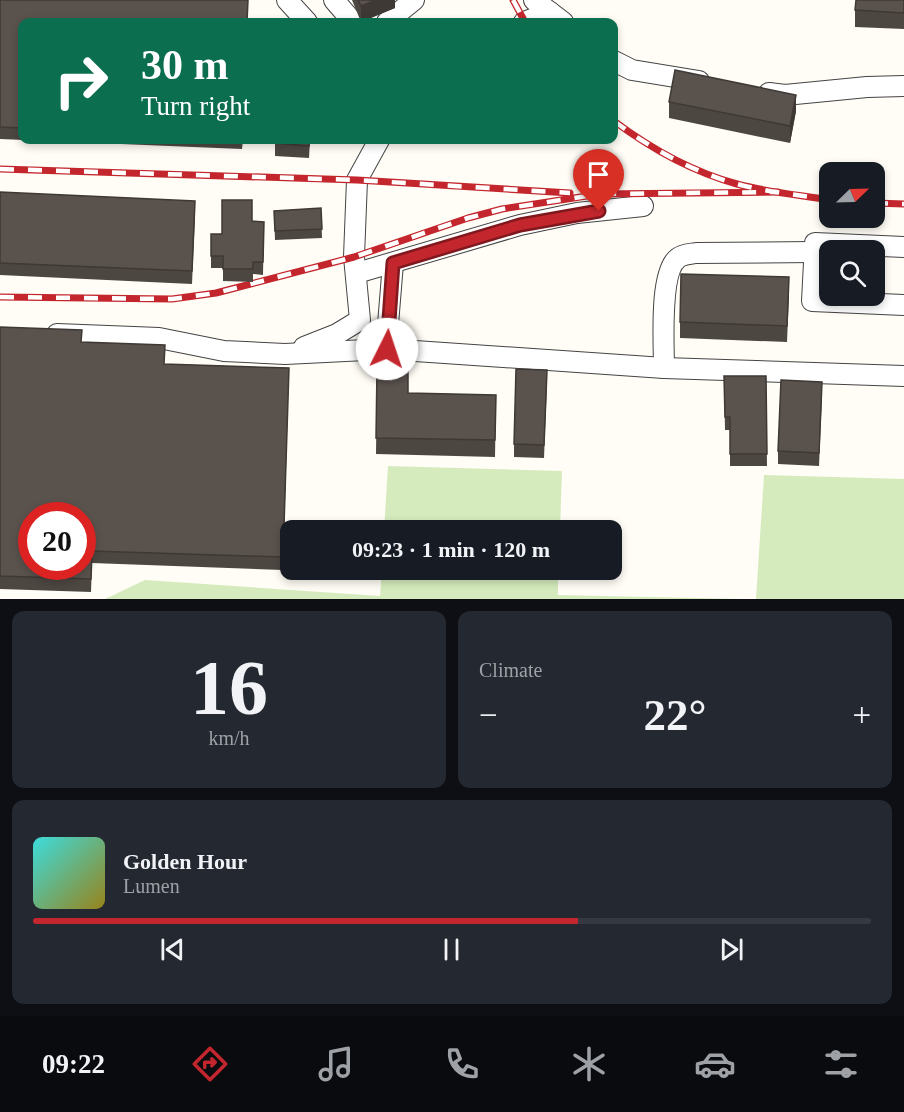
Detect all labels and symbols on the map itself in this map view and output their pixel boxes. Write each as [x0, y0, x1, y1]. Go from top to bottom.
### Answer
pin [573, 149, 624, 211]
north arrow [819, 162, 885, 228]
position arrow [355, 317, 419, 381]
speed limit sign: 20 [18, 502, 96, 580]

